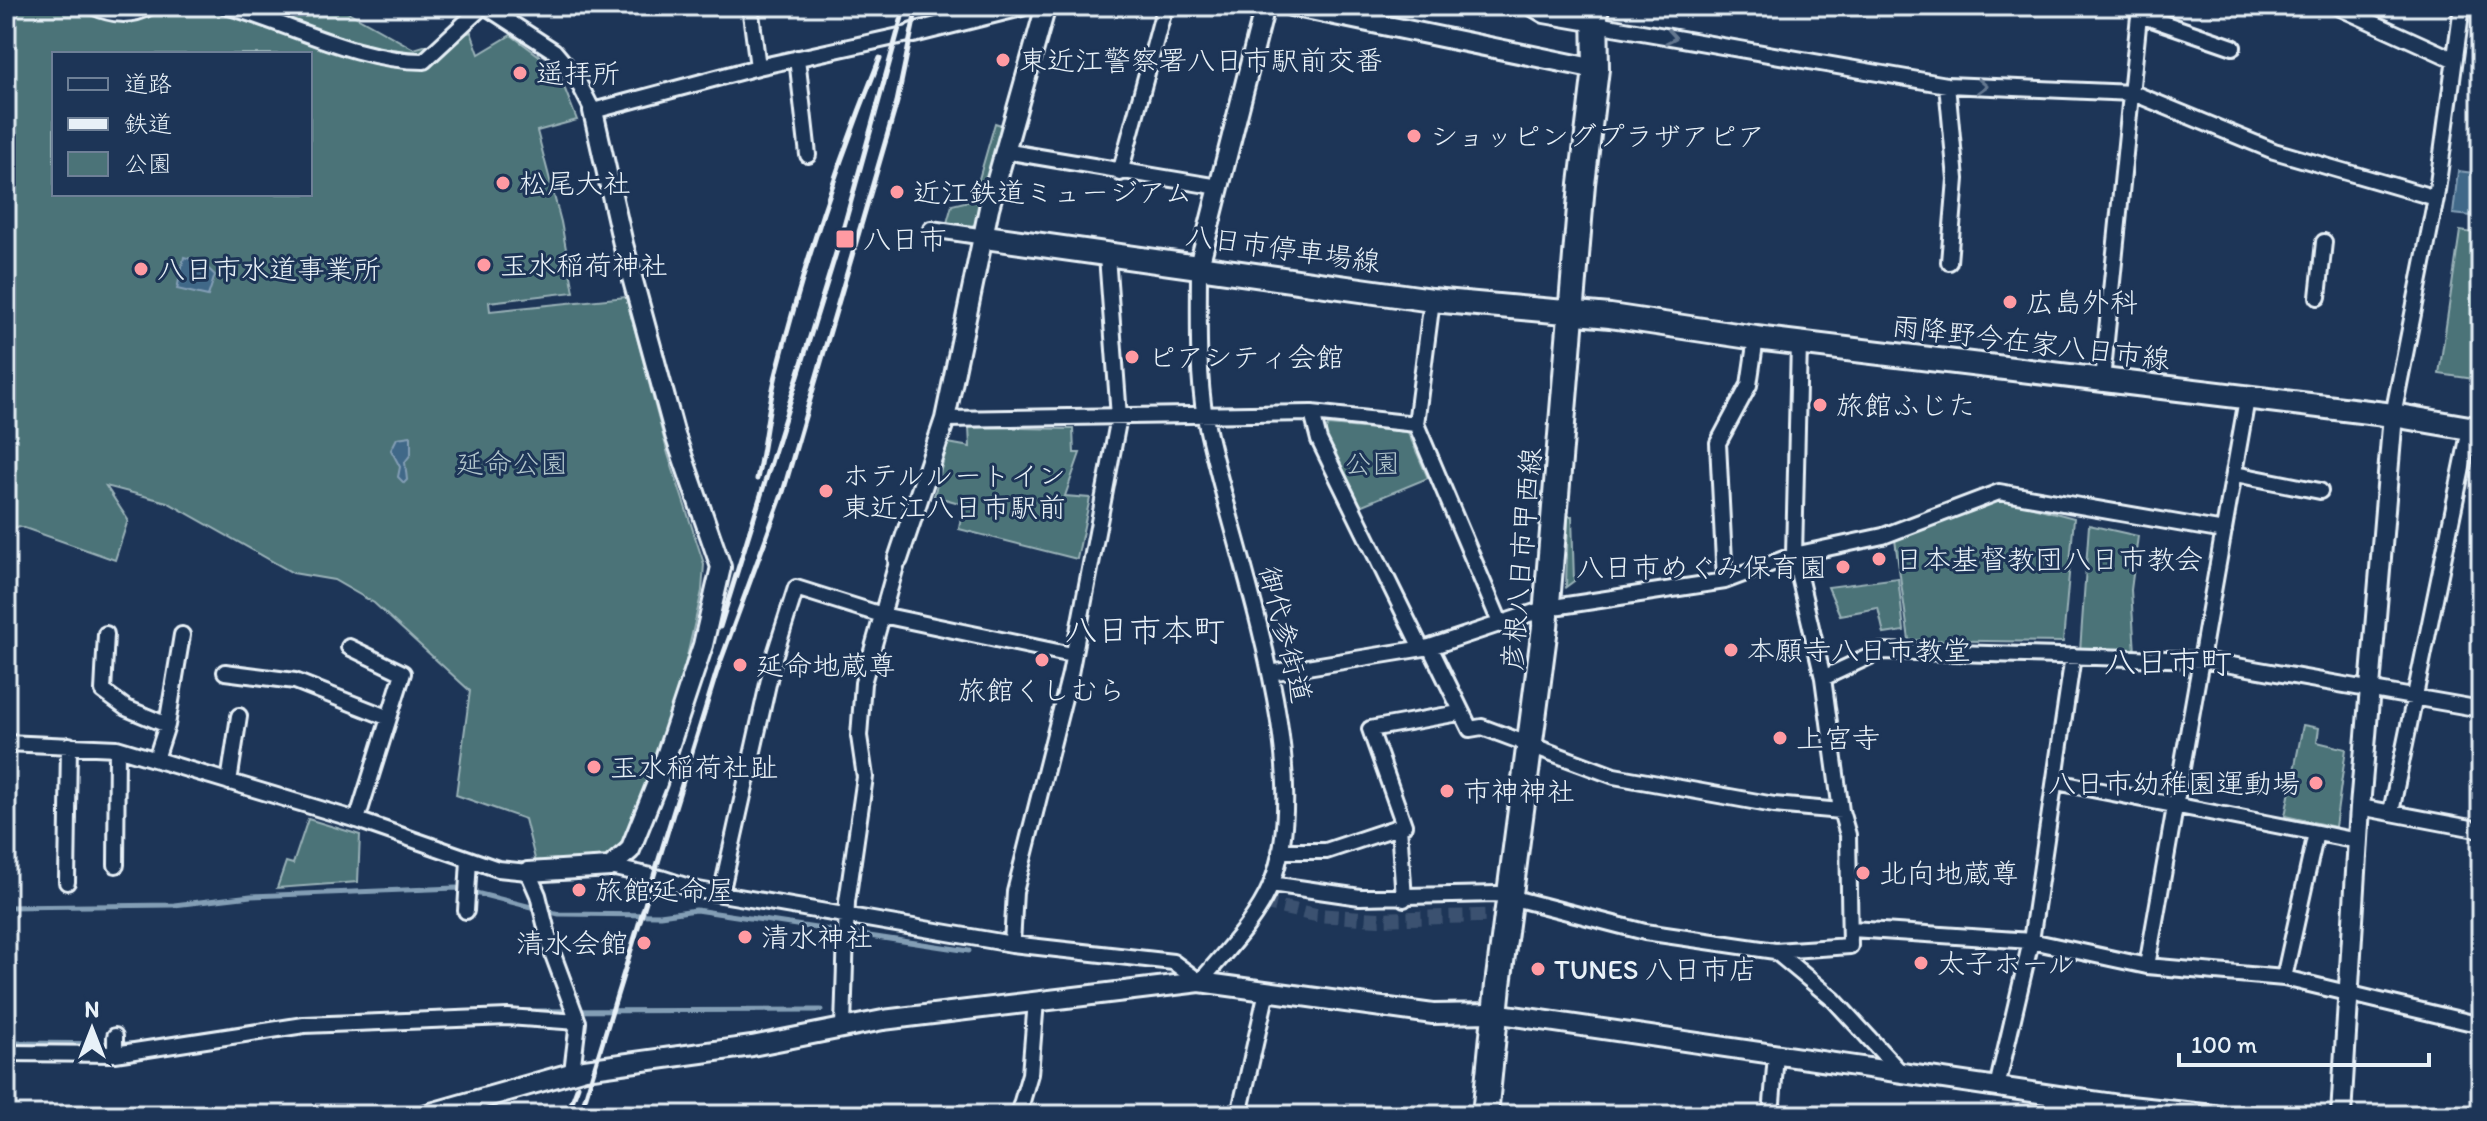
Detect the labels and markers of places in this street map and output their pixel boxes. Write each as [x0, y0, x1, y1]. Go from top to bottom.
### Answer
place label: 東近江警察署八日市駅前交番 [1019, 43, 1383, 77]
marker: 東近江警察署八日市駅前交番 [994, 51, 1012, 69]
place label: 遥拝所 [536, 56, 620, 90]
marker: 遥拝所 [511, 64, 529, 82]
place label: ショッピングプラザアピア [1430, 119, 1765, 153]
marker: ショッピングプラザアピア [1405, 127, 1423, 145]
place label: 松尾大社 [519, 166, 631, 200]
marker: 松尾大社 [494, 174, 512, 192]
place label: 近江鉄道ミュージアム [913, 175, 1192, 209]
marker: 近江鉄道ミュージアム [888, 183, 906, 201]
place label: 八日市 [863, 222, 947, 256]
marker: 八日市 [834, 228, 856, 250]
place label: 玉水稲荷神社 [500, 248, 668, 282]
place label: 八日市水道事業所 [157, 252, 381, 286]
marker: 玉水稲荷神社 [475, 256, 493, 274]
marker: 八日市水道事業所 [132, 260, 150, 278]
place label: 広島外科 [2026, 285, 2138, 319]
marker: 広島外科 [2001, 293, 2019, 311]
place label: ピアシティ会館 [1148, 340, 1344, 374]
marker: ピアシティ会館 [1123, 348, 1141, 366]
place label: 旅館ふじた [1836, 388, 1976, 422]
marker: 旅館ふじた [1811, 396, 1829, 414]
place label: ホテルルートイン 東近江八日市駅前 [842, 458, 1066, 524]
marker: ホテルルートイン 東近江八日市駅前 [817, 482, 835, 500]
place label: 日本基督教団八日市教会 [1895, 542, 2203, 576]
place label: 八日市めぐみ保育園 [1576, 550, 1827, 584]
marker: 日本基督教団八日市教会 [1870, 550, 1888, 568]
marker: 八日市めぐみ保育園 [1834, 558, 1852, 576]
place label: 本願寺八日市教堂 [1747, 633, 1971, 667]
marker: 本願寺八日市教堂 [1722, 641, 1740, 659]
place label: 延命地蔵尊 [756, 648, 896, 682]
marker: 旅館くしむら [1033, 651, 1051, 669]
marker: 延命地蔵尊 [731, 656, 749, 674]
place label: 旅館くしむら [958, 673, 1126, 707]
place label: 上宮寺 [1796, 721, 1880, 755]
marker: 上宮寺 [1771, 729, 1789, 747]
place label: 玉水稲荷社趾 [610, 750, 778, 784]
marker: 玉水稲荷社趾 [585, 758, 603, 776]
place label: 八日市幼稚園運動場 [2048, 766, 2300, 800]
place label: 市神神社 [1463, 774, 1575, 808]
marker: 八日市幼稚園運動場 [2307, 774, 2325, 792]
marker: 市神神社 [1438, 782, 1456, 800]
place label: 北向地蔵尊 [1879, 856, 2019, 890]
marker: 北向地蔵尊 [1854, 864, 1872, 882]
place label: 旅館延命屋 [595, 873, 735, 907]
marker: 旅館延命屋 [570, 881, 588, 899]
place label: 清水神社 [761, 920, 873, 954]
place label: 清水会館 [516, 926, 628, 960]
marker: 清水神社 [736, 928, 754, 946]
marker: 清水会館 [635, 934, 653, 952]
place label: 太子ホール [1937, 946, 2075, 980]
place label: TUNES 八日市店 [1554, 952, 1757, 986]
marker: 太子ホール [1912, 954, 1930, 972]
marker: TUNES 八日市店 [1529, 960, 1547, 978]

